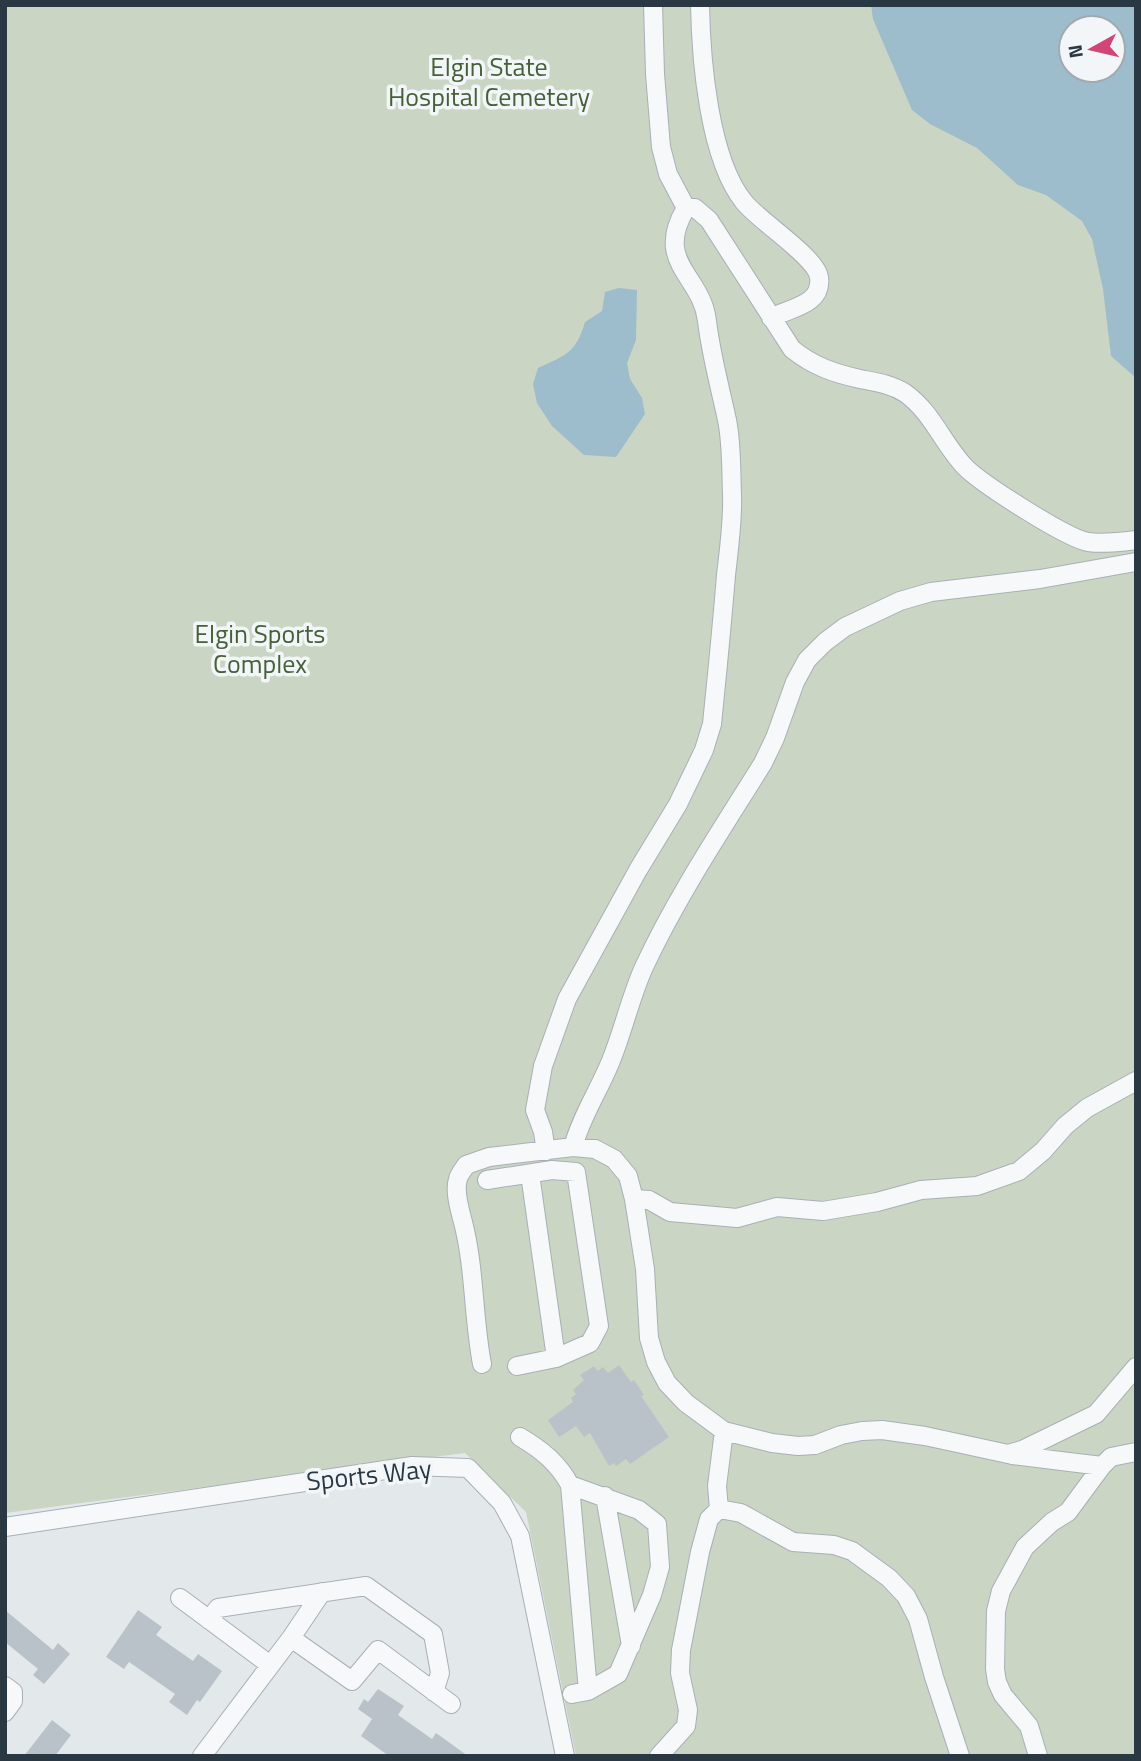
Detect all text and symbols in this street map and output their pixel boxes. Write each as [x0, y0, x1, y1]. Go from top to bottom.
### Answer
north arrow [1057, 14, 1127, 84]
text: N [1059, 43, 1090, 60]
park label: Elgin State Hospital Cemetery [388, 47, 590, 116]
park label: Elgin Sports Complex [195, 614, 325, 683]
street label: Sports Way [304, 1449, 433, 1500]

